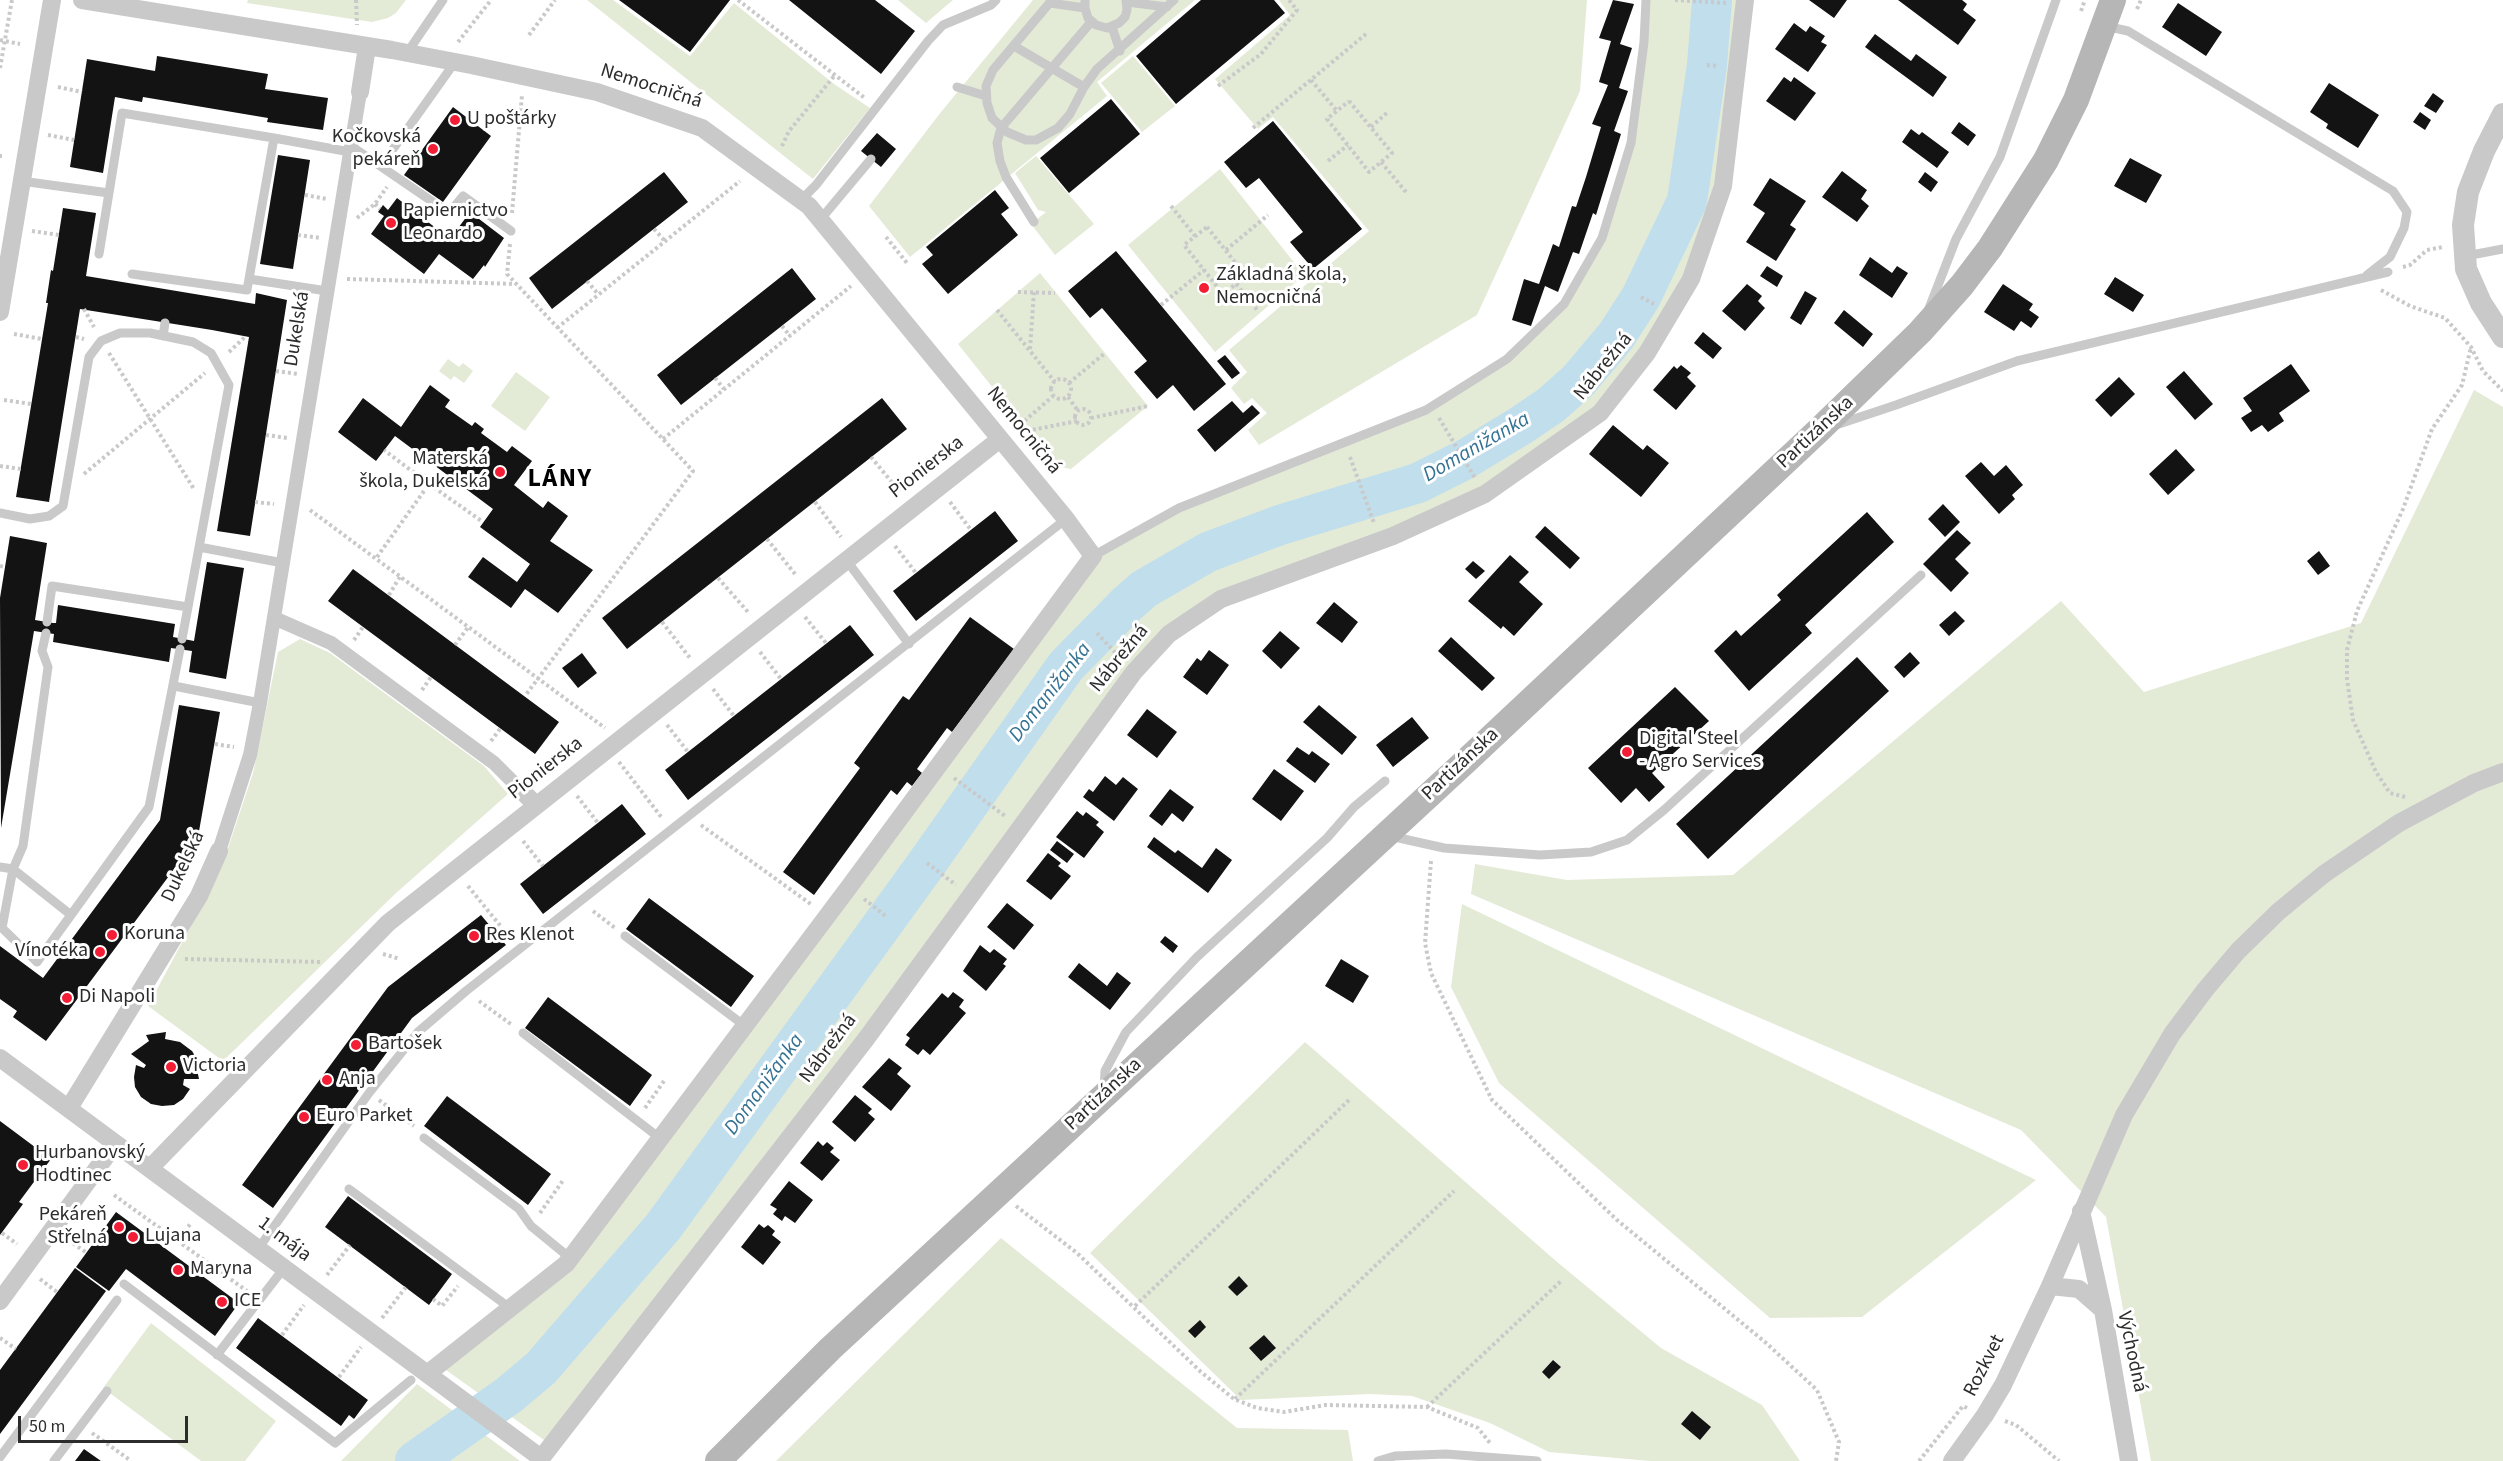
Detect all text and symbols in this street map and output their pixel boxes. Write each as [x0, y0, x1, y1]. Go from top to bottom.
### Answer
street label: Nemocničná [597, 59, 705, 115]
place label: U poštárky [467, 108, 556, 132]
marker: U poštárky [448, 113, 462, 127]
place label: Kočkovská pekáreň [332, 126, 421, 173]
marker: Kočkovská pekáreň [426, 142, 440, 156]
place label: Papiernictvo Leonardo [403, 200, 508, 247]
marker: Papiernictvo Leonardo [384, 216, 398, 230]
place label: Základná škola, Nemocničná [1216, 264, 1347, 311]
marker: Základná škola, Nemocničná [1197, 281, 1211, 295]
street label: Dukelská [280, 290, 316, 368]
street label: Nábrežná [1569, 328, 1639, 406]
street label: Nemocničná [981, 382, 1065, 480]
street label: Partizánska [1773, 391, 1859, 475]
water label: Domanižanka [1419, 407, 1535, 489]
street label: Pionierska [885, 431, 969, 505]
place label: Materská škola, Dukelská [359, 448, 488, 495]
district label: LÁNY [527, 464, 593, 496]
marker: Materská škola, Dukelská [493, 465, 507, 479]
street label: Nábrežná [1085, 620, 1155, 698]
water label: Domanižanka [1004, 638, 1098, 748]
street label: Partizánska [1418, 723, 1504, 807]
place label: Digital Steel - Agro Services [1639, 728, 1761, 775]
street label: Pionierska [504, 732, 588, 806]
marker: Digital Steel - Agro Services [1620, 745, 1634, 759]
street label: Dukelská [157, 828, 211, 906]
place label: Koruna [124, 923, 185, 947]
place label: Res Klenot [486, 924, 574, 948]
marker: Koruna [105, 928, 119, 942]
marker: Res Klenot [467, 929, 481, 943]
place label: Vínotéka [15, 940, 88, 964]
marker: Vínotéka [93, 945, 107, 959]
place label: Di Napoli [79, 986, 155, 1010]
marker: Di Napoli [60, 991, 74, 1005]
street label: Nábrežná [795, 1010, 863, 1088]
water label: Domanižanka [720, 1030, 810, 1140]
place label: Bartošek [368, 1033, 442, 1057]
marker: Bartošek [349, 1038, 363, 1052]
street label: Partizánska [1061, 1053, 1147, 1137]
place label: Victoria [183, 1055, 246, 1079]
marker: Victoria [164, 1060, 178, 1074]
place label: Anja [339, 1068, 376, 1092]
marker: Anja [320, 1073, 334, 1087]
place label: Euro Parket [316, 1105, 413, 1129]
marker: Euro Parket [297, 1110, 311, 1124]
place label: Hurbanovský Hodtinec [35, 1142, 145, 1189]
marker: Hurbanovský Hodtinec [16, 1158, 30, 1172]
place label: Pekáreň Střelná [39, 1204, 107, 1251]
street label: 1. mája [253, 1212, 315, 1268]
marker: Pekáreň Střelná [112, 1220, 126, 1234]
place label: Lujana [145, 1225, 201, 1249]
marker: Lujana [126, 1230, 140, 1244]
place label: Maryna [190, 1258, 252, 1282]
marker: Maryna [171, 1263, 185, 1277]
place label: ICE [234, 1290, 261, 1314]
marker: ICE [215, 1295, 229, 1309]
street label: Východná [2111, 1309, 2151, 1395]
street label: Rozkvet [1959, 1331, 2011, 1401]
scale bar [21, 1404, 190, 1442]
text: 50 m [29, 1414, 65, 1439]

